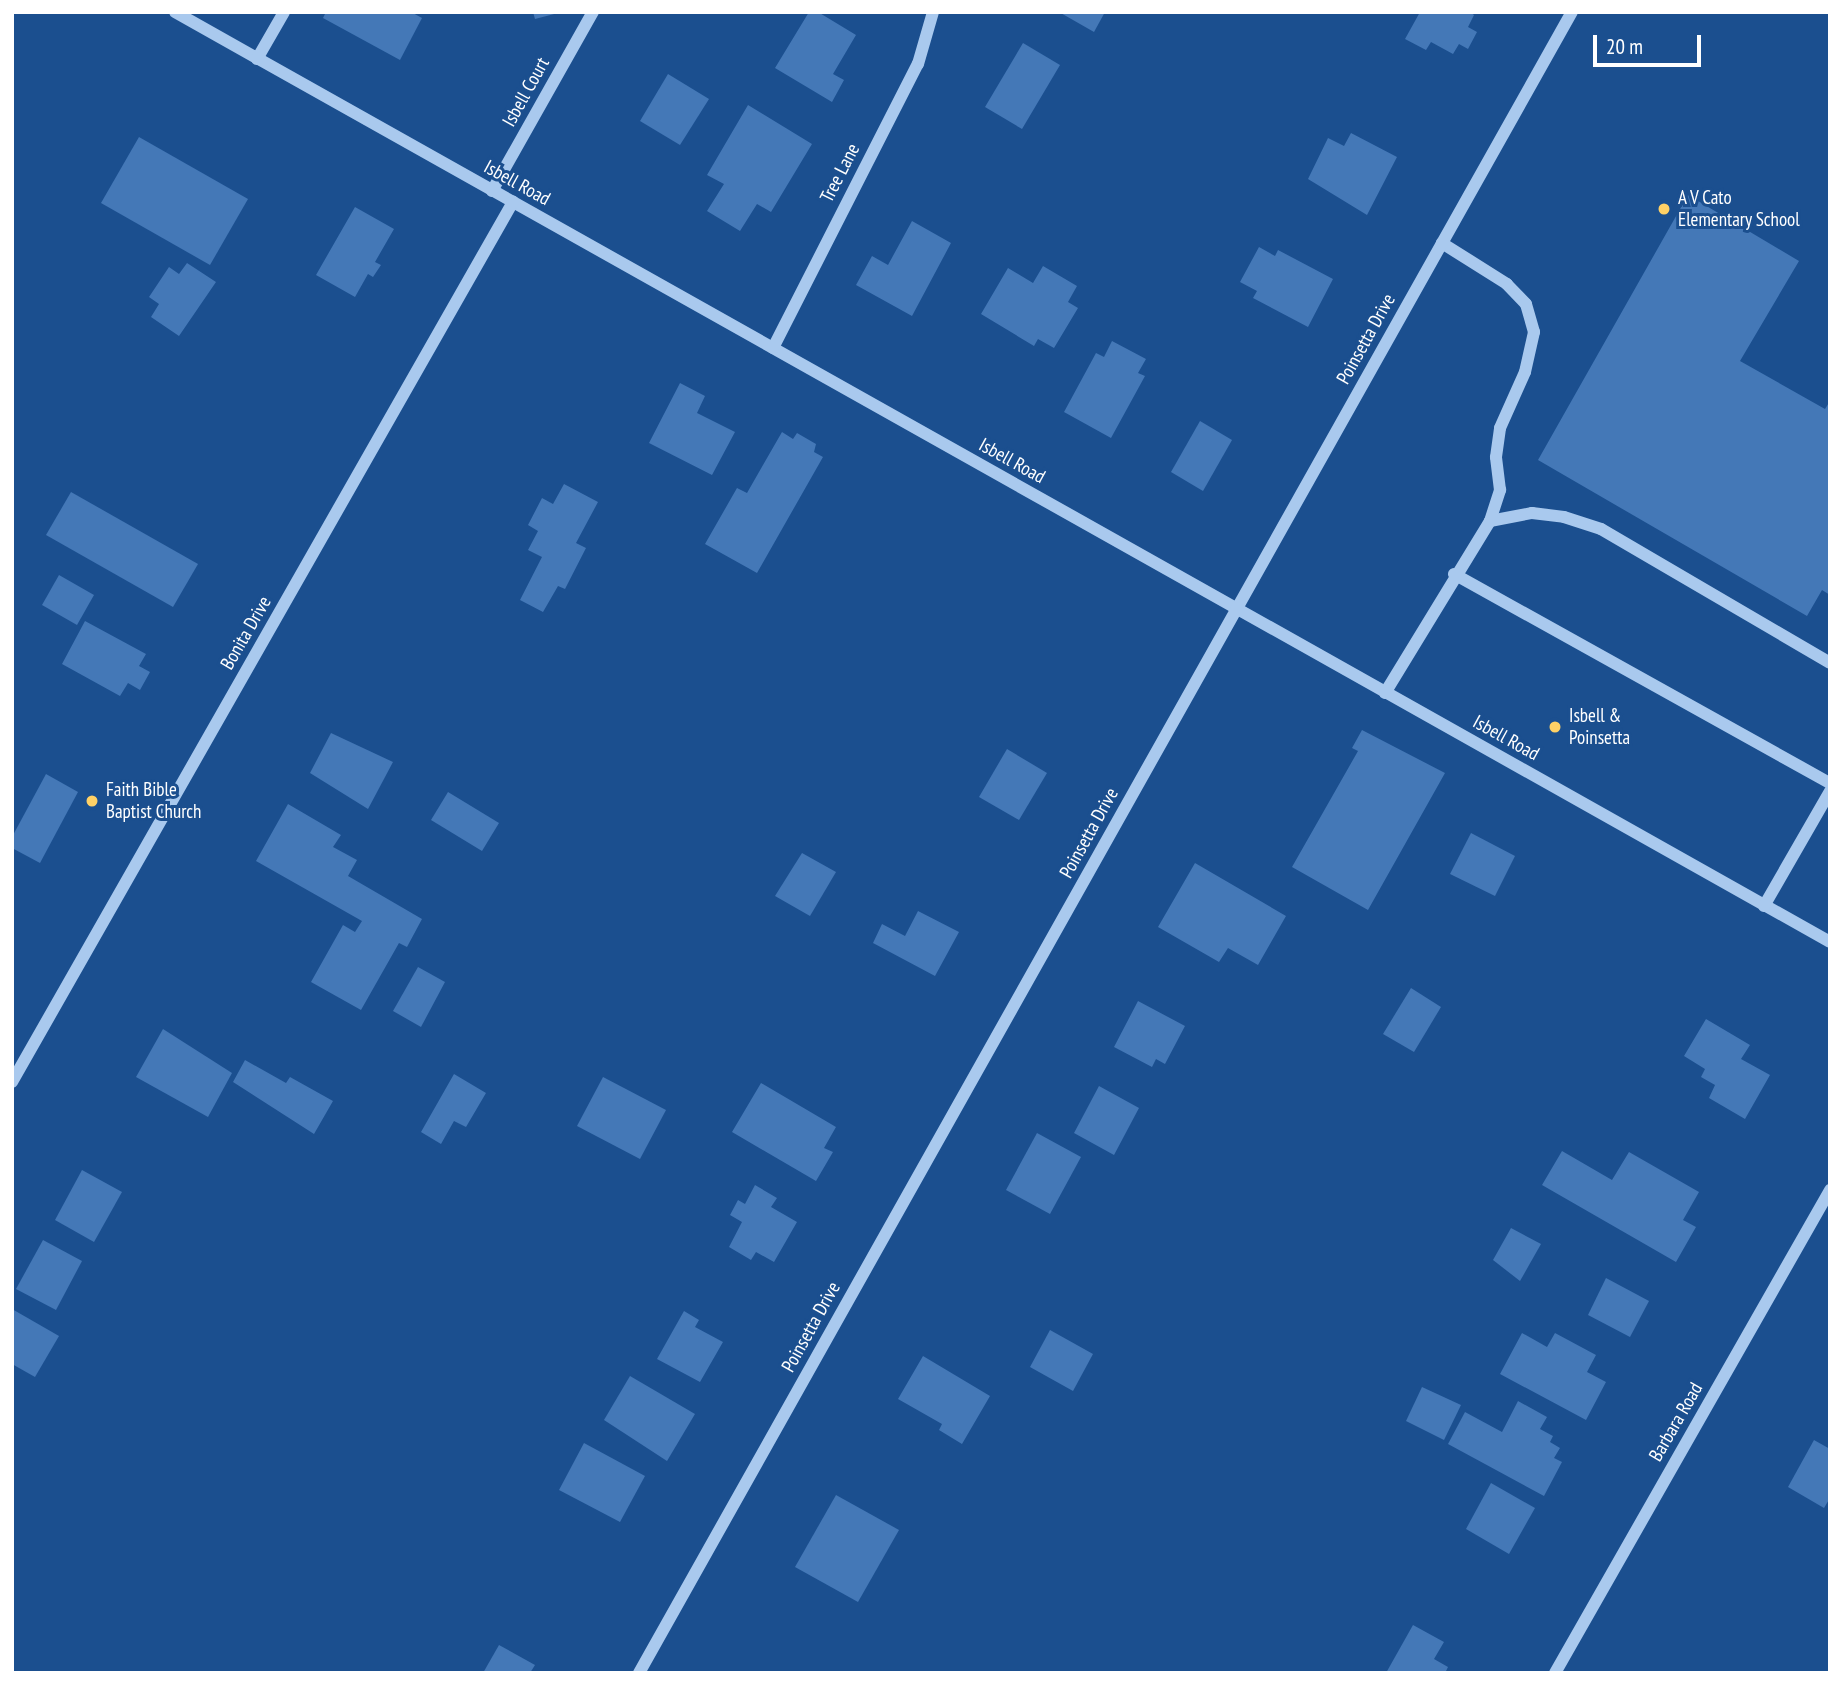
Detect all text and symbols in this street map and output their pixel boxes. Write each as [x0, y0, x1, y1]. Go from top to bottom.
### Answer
scale bar [1597, 21, 1706, 65]
text: 20 m [1606, 33, 1643, 60]
street label: Isbell Court [498, 54, 554, 130]
street label: Tree Lane [816, 140, 864, 206]
street label: Isbell Road [480, 156, 554, 210]
place label: A V Cato Elementary School [1678, 187, 1800, 231]
marker: A V Cato Elementary School [1656, 201, 1672, 217]
street label: Poinsetta Drive [1332, 290, 1400, 388]
street label: Isbell Road [975, 434, 1049, 488]
street label: Bonita Drive [216, 592, 276, 674]
place label: Isbell & Poinsetta [1569, 705, 1630, 749]
street label: Isbell Road [1469, 711, 1543, 765]
marker: Isbell & Poinsetta [1547, 719, 1563, 735]
place label: Faith Bible Baptist Church [106, 779, 201, 823]
street label: Poinsetta Drive [1055, 784, 1123, 882]
marker: Faith Bible Baptist Church [84, 793, 100, 809]
street label: Poinsetta Drive [777, 1278, 845, 1376]
street label: Barbara Road [1644, 1379, 1708, 1465]

